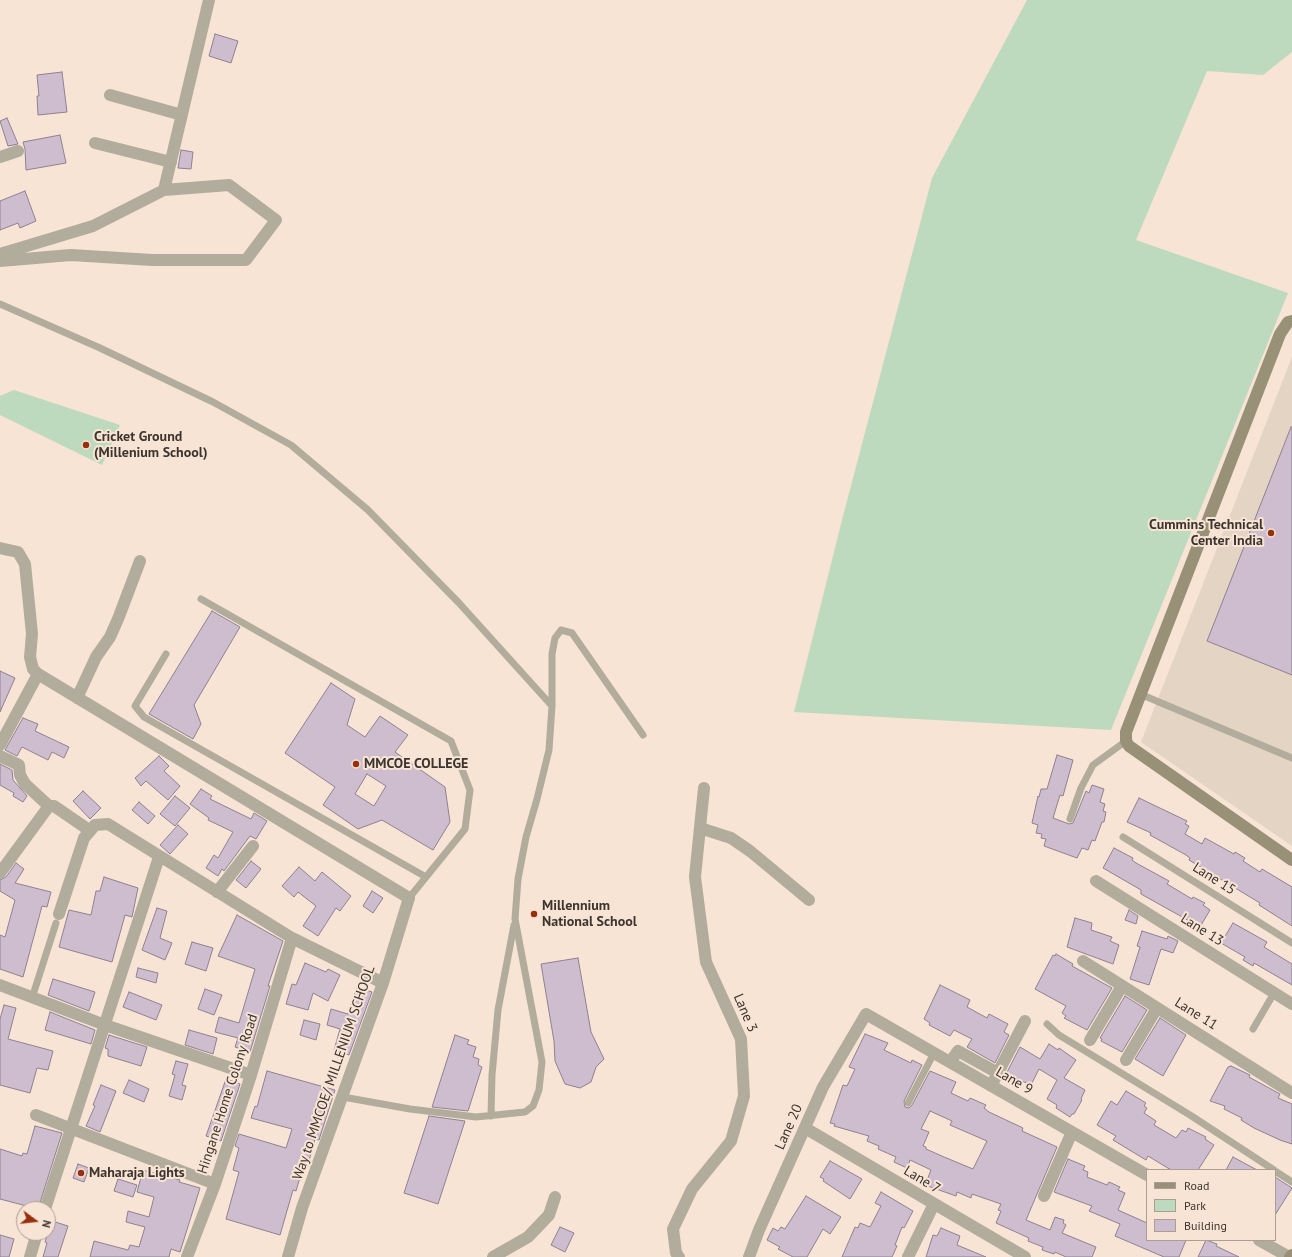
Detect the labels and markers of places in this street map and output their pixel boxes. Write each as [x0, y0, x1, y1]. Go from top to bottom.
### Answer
place label: Cricket Ground (Millenium School) [94, 429, 207, 462]
marker: Cricket Ground (Millenium School) [81, 440, 91, 450]
place label: Cummins Technical Center India [1149, 517, 1263, 550]
marker: Cummins Technical Center India [1266, 528, 1276, 538]
place label: MMCOE COLLEGE [364, 756, 468, 772]
marker: MMCOE COLLEGE [351, 759, 361, 769]
place label: Millennium National School [542, 898, 637, 930]
marker: Millennium National School [529, 909, 539, 919]
place label: Maharaja Lights [89, 1165, 185, 1181]
marker: Maharaja Lights [76, 1168, 86, 1178]

